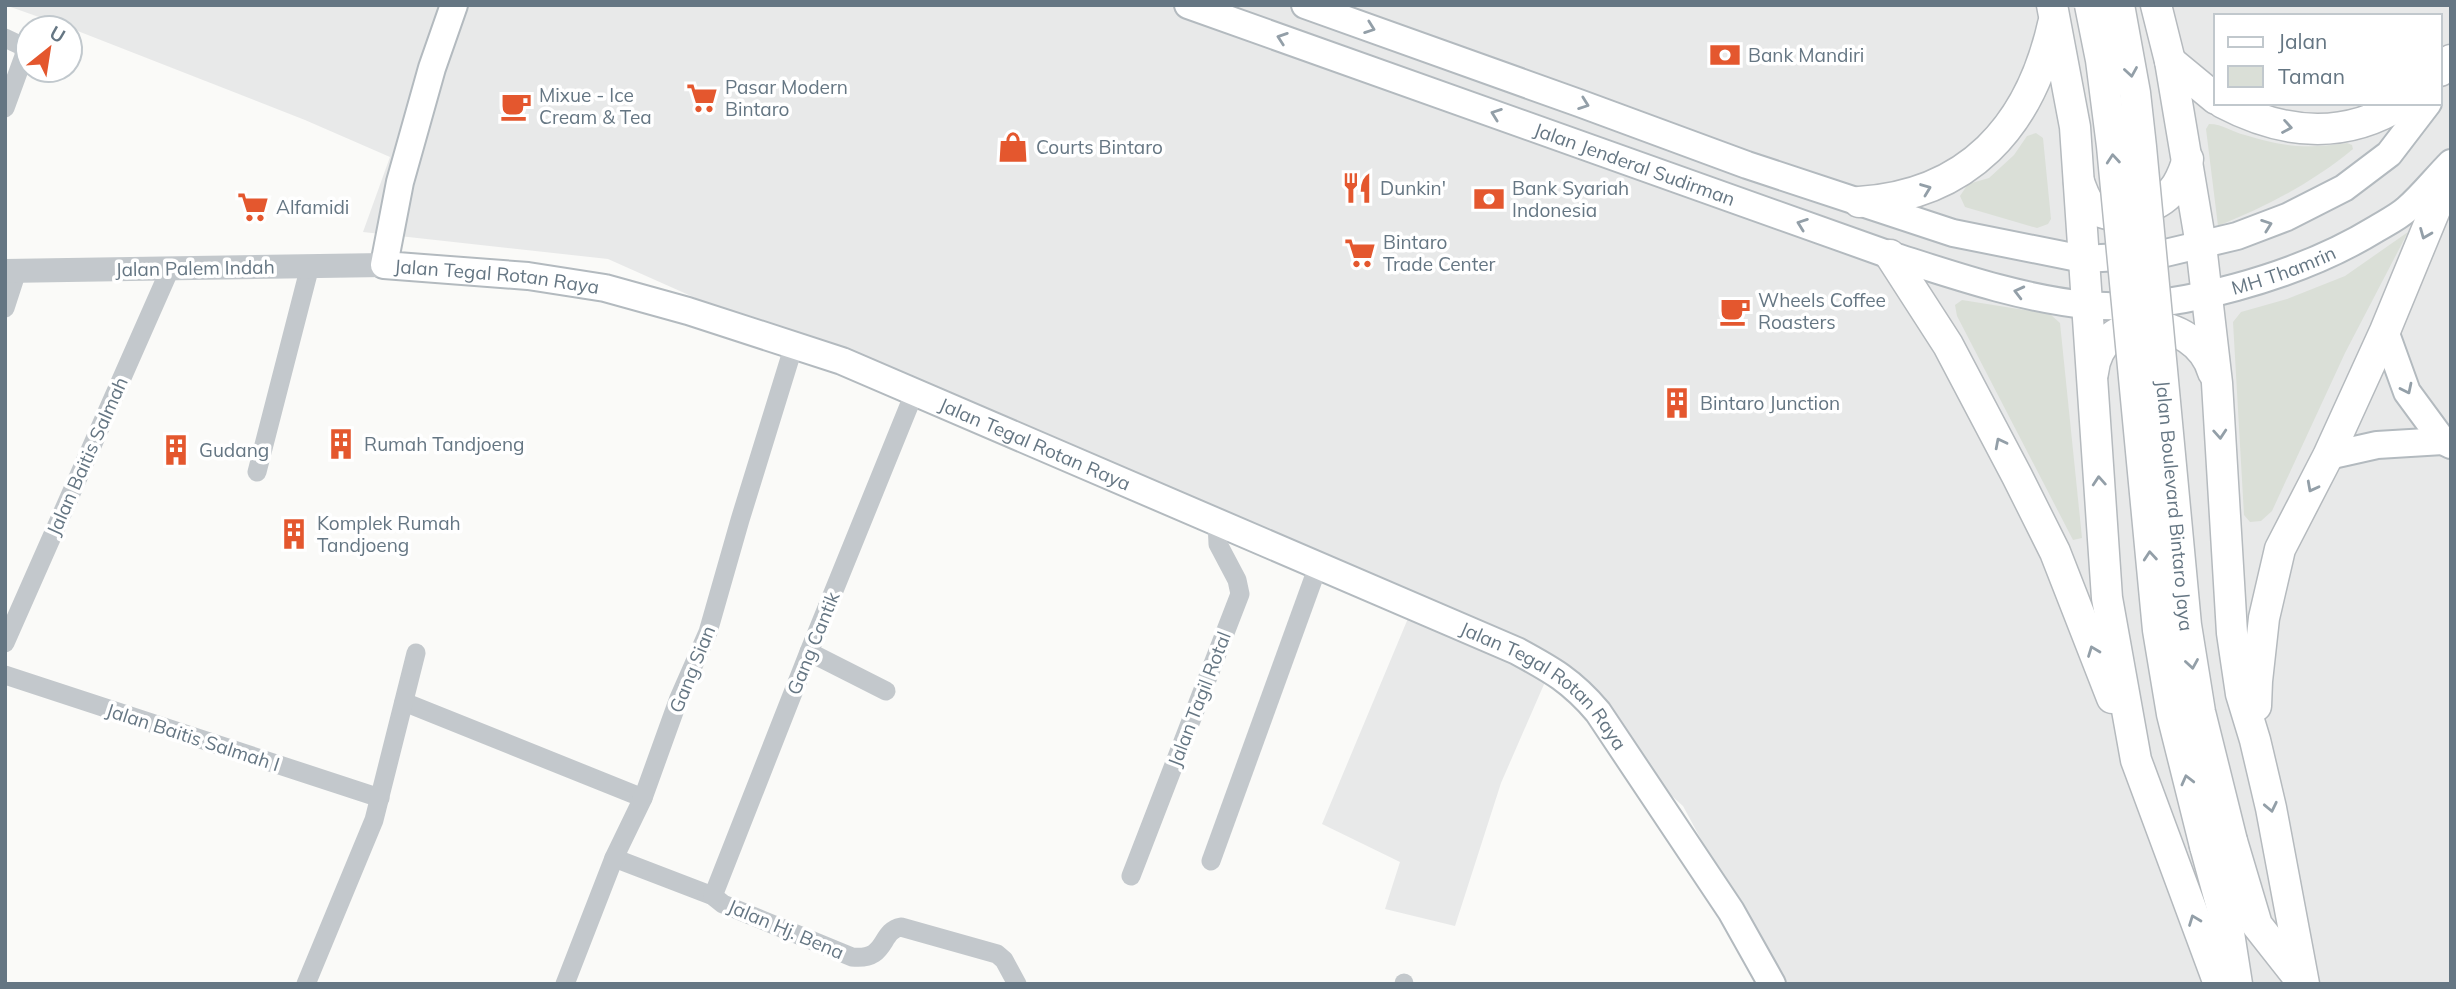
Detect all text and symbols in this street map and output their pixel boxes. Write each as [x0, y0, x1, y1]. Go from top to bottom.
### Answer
north arrow [14, 14, 84, 84]
legend [2214, 14, 2442, 105]
text: U [45, 20, 70, 48]
one-way arrow [1363, 20, 1375, 34]
text: Jalan [2278, 28, 2327, 54]
one-way arrow [1276, 32, 1288, 46]
bank icon: Bank Mandiri [1708, 38, 1742, 72]
place label: Bank Mandiri [1748, 43, 1864, 67]
text: Taman [2278, 63, 2345, 89]
one-way arrow [2123, 67, 2138, 78]
place label: Pasar Modern Bintaro [725, 75, 848, 121]
supermarket icon: Pasar Modern Bintaro [685, 81, 719, 115]
place label: Mixue - Ice Cream & Tea [539, 83, 652, 129]
cafe icon: Mixue - Ice Cream & Tea [499, 89, 533, 123]
one-way arrow [1577, 96, 1589, 110]
one-way arrow [1490, 108, 1503, 122]
street label: Jalan Jenderal Sudirman [1531, 117, 1738, 211]
one-way arrow [2281, 118, 2293, 133]
shop icon: Courts Bintaro [996, 130, 1030, 164]
place label: Courts Bintaro [1036, 135, 1163, 159]
one-way arrow [2106, 153, 2121, 164]
restaurant icon: Dunkin' [1340, 171, 1374, 205]
place label: Dunkin' [1380, 176, 1446, 200]
place label: Bank Syariah Indonesia [1512, 176, 1629, 222]
bank icon: Bank Syariah Indonesia [1472, 182, 1506, 216]
one-way arrow [1919, 183, 1931, 197]
supermarket icon: Alfamidi [236, 190, 270, 224]
place label: Alfamidi [276, 195, 349, 219]
one-way arrow [1797, 218, 1809, 232]
one-way arrow [2260, 219, 2272, 233]
one-way arrow [2419, 228, 2433, 240]
place label: Bintaro Trade Center [1383, 230, 1496, 276]
supermarket icon: Bintaro Trade Center [1343, 236, 1377, 270]
street label: MH Thamrin [2229, 240, 2339, 300]
street label: Jalan Tegal Rotan Raya [393, 254, 601, 299]
street label: Jalan Palem Indah [115, 255, 275, 281]
one-way arrow [2013, 286, 2025, 300]
place label: Wheels Coffee Roasters [1758, 288, 1886, 334]
cafe icon: Wheels Coffee Roasters [1718, 294, 1752, 328]
street label: Jalan Baitis Salmah [41, 373, 133, 539]
street label: Jalan Boulevard Bintaro Jaya [2151, 379, 2199, 633]
one-way arrow [2399, 382, 2413, 395]
building icon: Bintaro Junction [1660, 386, 1694, 420]
place label: Bintaro Junction [1700, 391, 1840, 415]
street label: Jalan Tegal Rotan Raya [935, 392, 1134, 496]
building icon: Rumah Tandjoeng [324, 427, 358, 461]
one-way arrow [2212, 429, 2227, 440]
place label: Rumah Tandjoeng [364, 432, 525, 456]
building icon: Gudang [159, 433, 193, 467]
place label: Gudang [199, 438, 269, 462]
one-way arrow [1995, 438, 2009, 450]
one-way arrow [2092, 475, 2107, 486]
one-way arrow [2307, 480, 2321, 492]
place label: Komplek Rumah Tandjoeng [317, 511, 461, 557]
building icon: Komplek Rumah Tandjoeng [277, 517, 311, 551]
one-way arrow [2143, 550, 2158, 561]
street label: Gang Cantik [781, 588, 845, 698]
street label: Jalan Tegal Rotan Raya [1456, 616, 1632, 755]
street label: Gang Sian [664, 622, 720, 716]
street label: Jalan Tagil Rotal [1162, 628, 1236, 770]
one-way arrow [2088, 645, 2102, 657]
one-way arrow [2184, 658, 2199, 670]
street label: Jalan Baitis Salmah I [103, 698, 283, 776]
one-way arrow [2181, 774, 2195, 786]
one-way arrow [2262, 801, 2277, 813]
street label: Jalan Hj. Bena [724, 894, 848, 964]
one-way arrow [2189, 915, 2203, 927]

